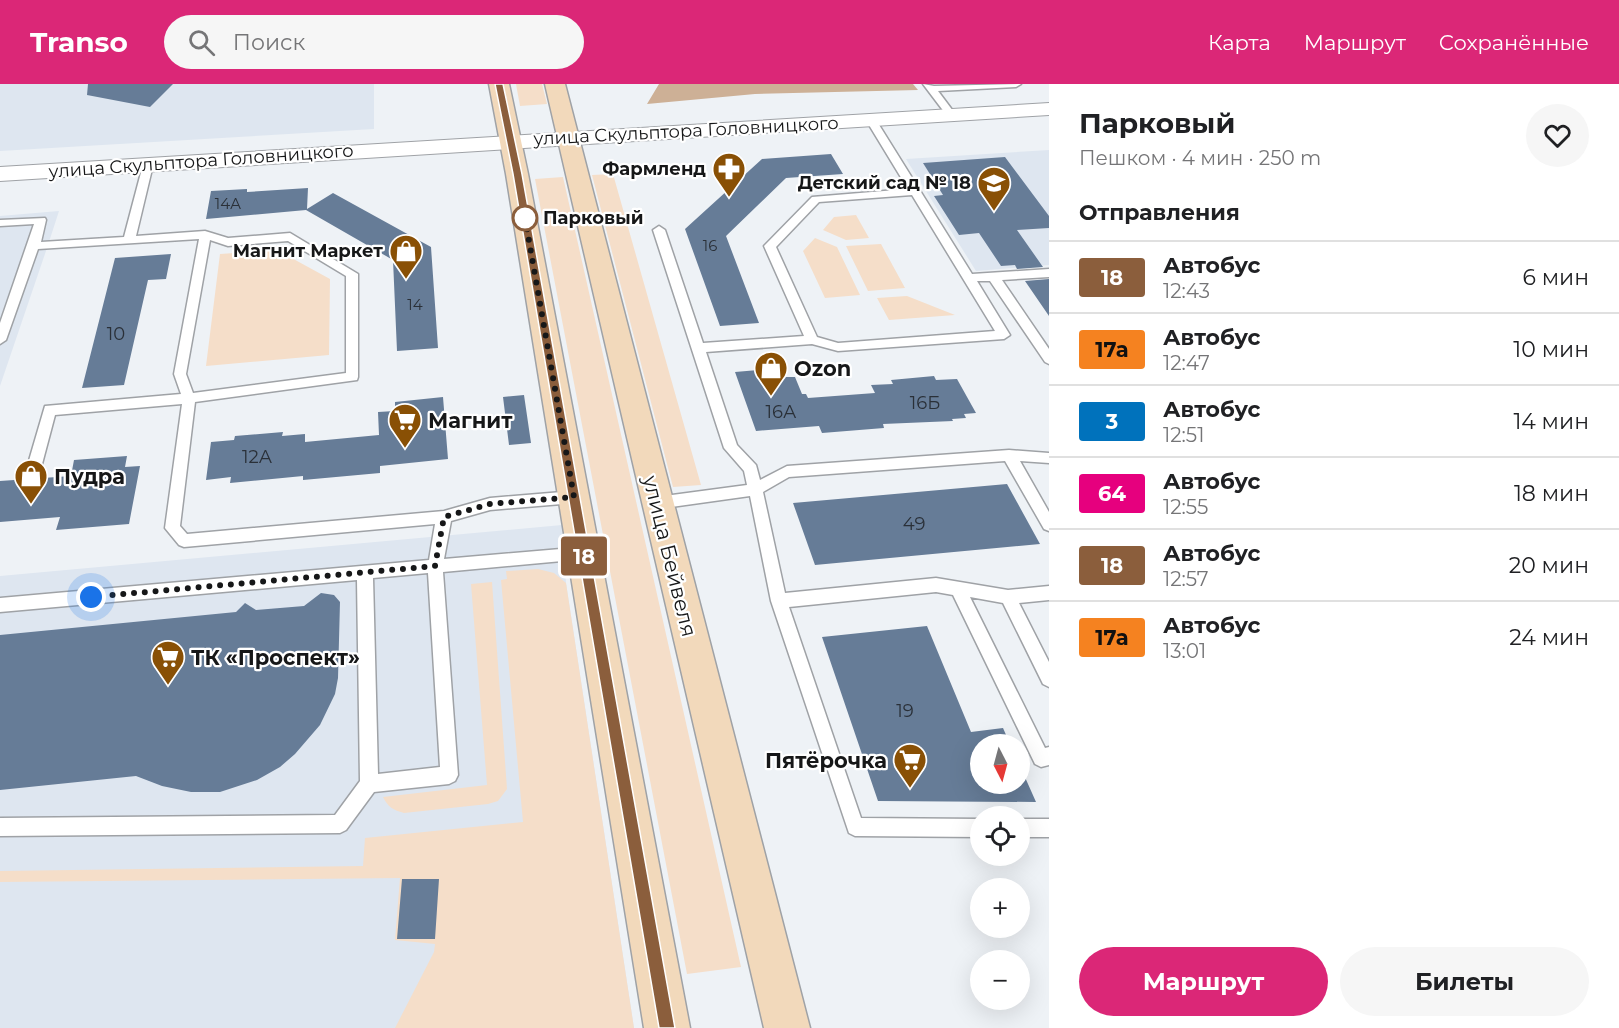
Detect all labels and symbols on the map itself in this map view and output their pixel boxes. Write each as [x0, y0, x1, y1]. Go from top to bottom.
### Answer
street label: улица Скульптора Головницкого [532, 112, 839, 150]
street label: улица Скульптора Головницкого [47, 139, 354, 183]
pharmacy icon: Фармленд [711, 151, 747, 198]
place label: Фармленд [602, 158, 706, 180]
school or university icon: Детский сад № 18 [976, 165, 1012, 212]
place label: Детский сад № 18 [798, 172, 971, 194]
house number: 14А [215, 194, 241, 213]
marker: Парковый [512, 205, 538, 231]
place label: Парковый [543, 207, 643, 229]
shop icon: Магнит Маркет [388, 233, 424, 280]
house number: 16 [703, 236, 717, 255]
place label: Магнит Маркет [233, 240, 383, 262]
house number: 14 [407, 295, 423, 314]
house number: 10 [107, 323, 125, 345]
shop icon: Ozon [753, 350, 789, 397]
place label: Ozon [794, 356, 851, 381]
house number: 16Б [910, 392, 940, 414]
house number: 16А [766, 401, 797, 423]
supermarket icon: Магнит [387, 402, 423, 449]
place label: Магнит [428, 408, 513, 433]
house number: 12А [242, 446, 273, 468]
shop icon: Пудра [13, 458, 49, 505]
place label: Пудра [54, 464, 125, 489]
street label: улица Бейвеля [638, 472, 702, 639]
house number: 49 [903, 513, 925, 535]
line badge: 18 [557, 536, 611, 576]
your location [76, 582, 106, 612]
supermarket icon: ТК «Проспект» [150, 639, 186, 686]
place label: ТК «Проспект» [191, 645, 360, 670]
house number: 19 [896, 700, 914, 722]
north arrow [970, 734, 1030, 794]
supermarket icon: Пятёрочка [892, 742, 928, 789]
place label: Пятёрочка [765, 748, 887, 773]

